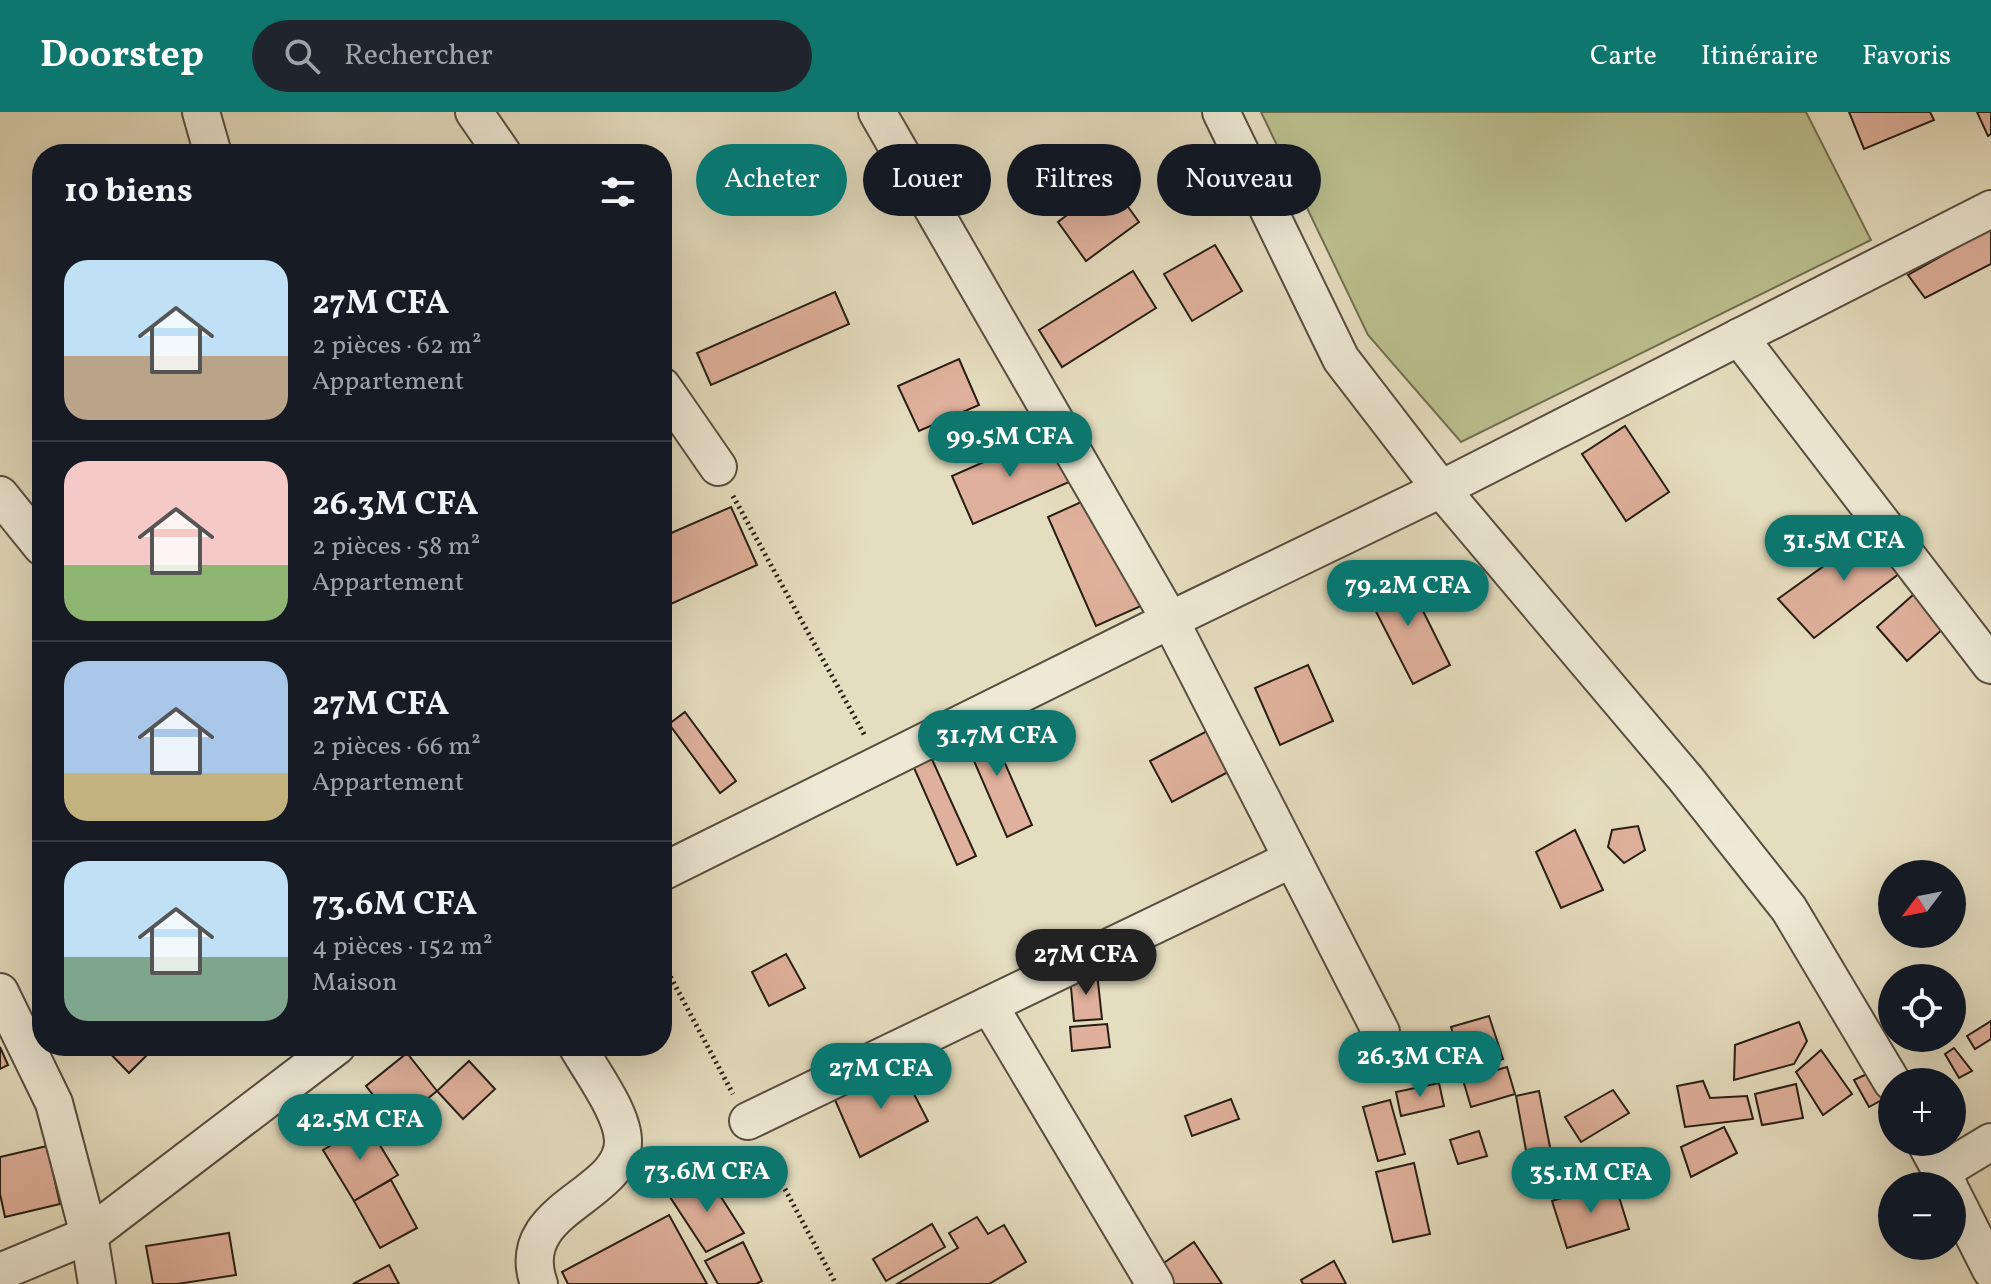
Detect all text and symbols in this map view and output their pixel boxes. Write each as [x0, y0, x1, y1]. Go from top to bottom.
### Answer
search box [252, 20, 812, 92]
text: Doorstep [40, 30, 204, 83]
icon: search [280, 34, 324, 78]
text: Rechercher [344, 35, 493, 77]
text: Carte [1590, 37, 1657, 76]
text: Itinéraire [1701, 37, 1818, 76]
text: Favoris [1862, 37, 1951, 76]
chip: Acheter [696, 144, 847, 216]
chip: Louer [863, 144, 991, 216]
chip: Filtres [1007, 144, 1141, 216]
chip: Nouveau [1157, 144, 1321, 216]
text: 10 biens [64, 169, 193, 216]
icon: filters [596, 170, 640, 214]
text: 27M CFA [312, 281, 449, 328]
icon: home [128, 292, 224, 388]
text: 2 pièces · 62 m² [312, 328, 482, 364]
text: Appartement [312, 364, 464, 400]
pin: 99.5M CFA [918, 411, 1102, 479]
text: 99.5M CFA [946, 419, 1074, 455]
text: 26.3M CFA [312, 482, 478, 529]
icon: home [128, 493, 224, 589]
pin: 31.5M CFA [1752, 515, 1936, 583]
text: 31.5M CFA [1783, 523, 1905, 559]
text: 2 pièces · 58 m² [312, 529, 480, 565]
pin: 79.2M CFA [1316, 560, 1500, 628]
text: Appartement [312, 565, 464, 601]
text: 79.2M CFA [1345, 568, 1471, 604]
text: 27M CFA [312, 682, 449, 729]
icon: home [128, 693, 224, 789]
pin: 31.7M CFA [905, 710, 1089, 778]
text: 31.7M CFA [936, 718, 1058, 754]
text: 2 pièces · 66 m² [312, 729, 481, 765]
text: Appartement [312, 765, 464, 801]
north arrow [1878, 860, 1966, 948]
map controls [1878, 860, 1966, 1260]
text: 73.6M CFA [312, 882, 477, 929]
icon: home [128, 893, 224, 989]
text: 4 pièces · 152 m² [312, 929, 493, 965]
pin: 27M CFA [1012, 929, 1160, 997]
text: 27M CFA [1034, 937, 1138, 973]
button: locate [1878, 964, 1966, 1052]
text: Maison [312, 965, 397, 1001]
pin: 26.3M CFA [1328, 1031, 1512, 1099]
text: 26.3M CFA [1356, 1039, 1484, 1075]
pin: 27M CFA [807, 1043, 955, 1111]
text: 27M CFA [829, 1051, 933, 1087]
button: + [1878, 1068, 1966, 1156]
pin: 42.5M CFA [268, 1094, 452, 1162]
text: 42.5M CFA [296, 1102, 424, 1138]
pin: 73.6M CFA [615, 1146, 799, 1214]
pin: 35.1M CFA [1499, 1147, 1683, 1215]
text: 73.6M CFA [644, 1154, 770, 1190]
text: 35.1M CFA [1530, 1155, 1652, 1191]
button: − [1878, 1172, 1966, 1260]

